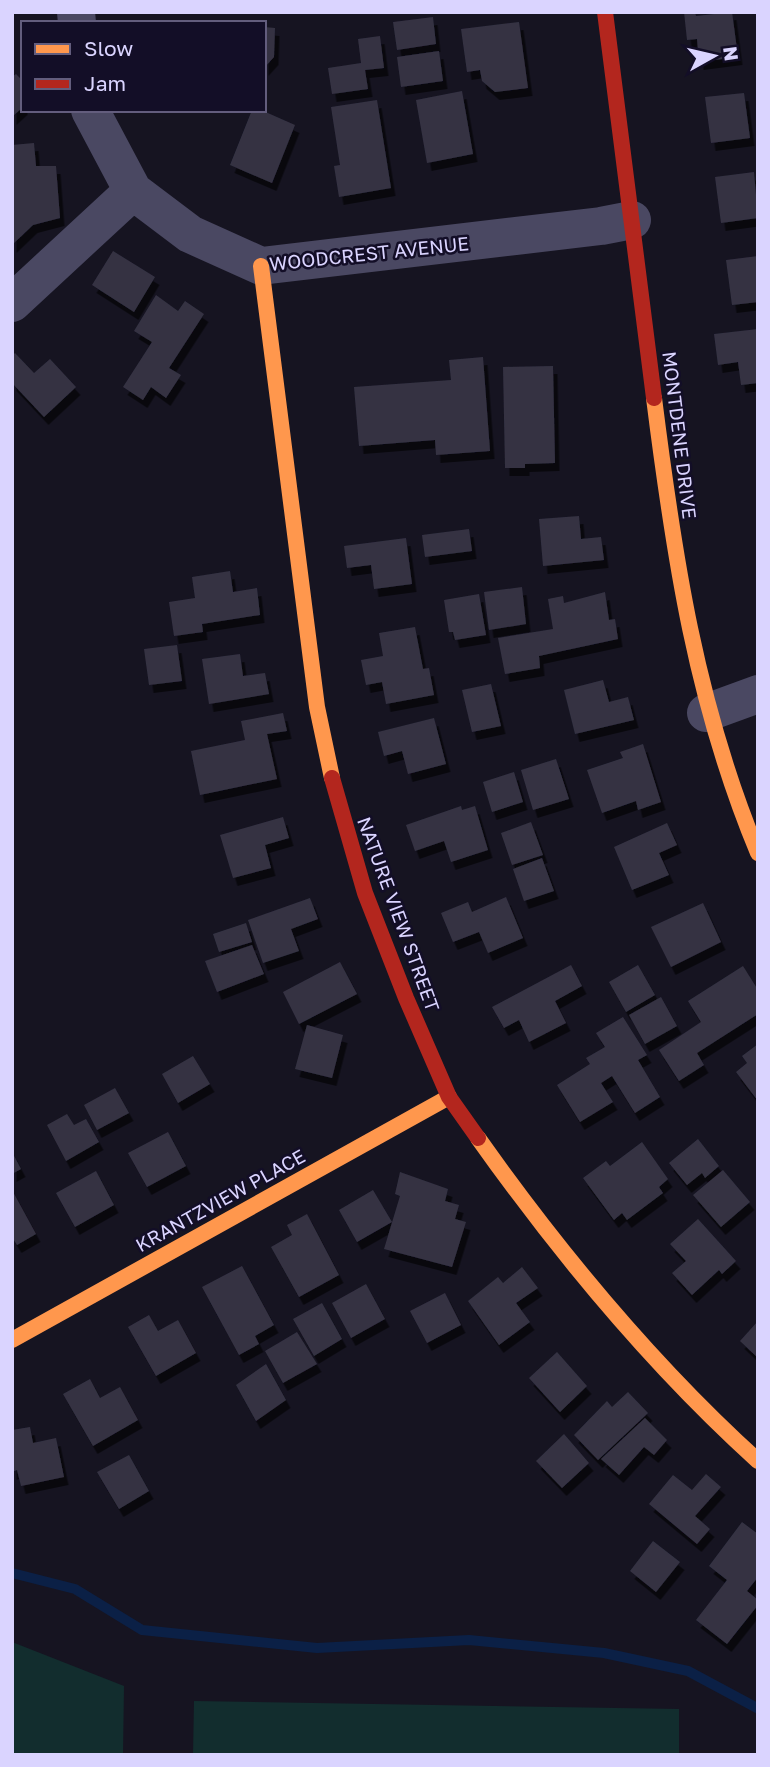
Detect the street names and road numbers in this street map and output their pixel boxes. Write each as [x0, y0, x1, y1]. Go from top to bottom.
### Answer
street label: WOODCREST AVENUE [268, 231, 470, 275]
street label: MONTDENE DRIVE [658, 350, 702, 520]
street label: NATURE VIEW STREET [353, 813, 445, 1015]
street label: KRANTZVIEW PLACE [131, 1144, 309, 1256]

